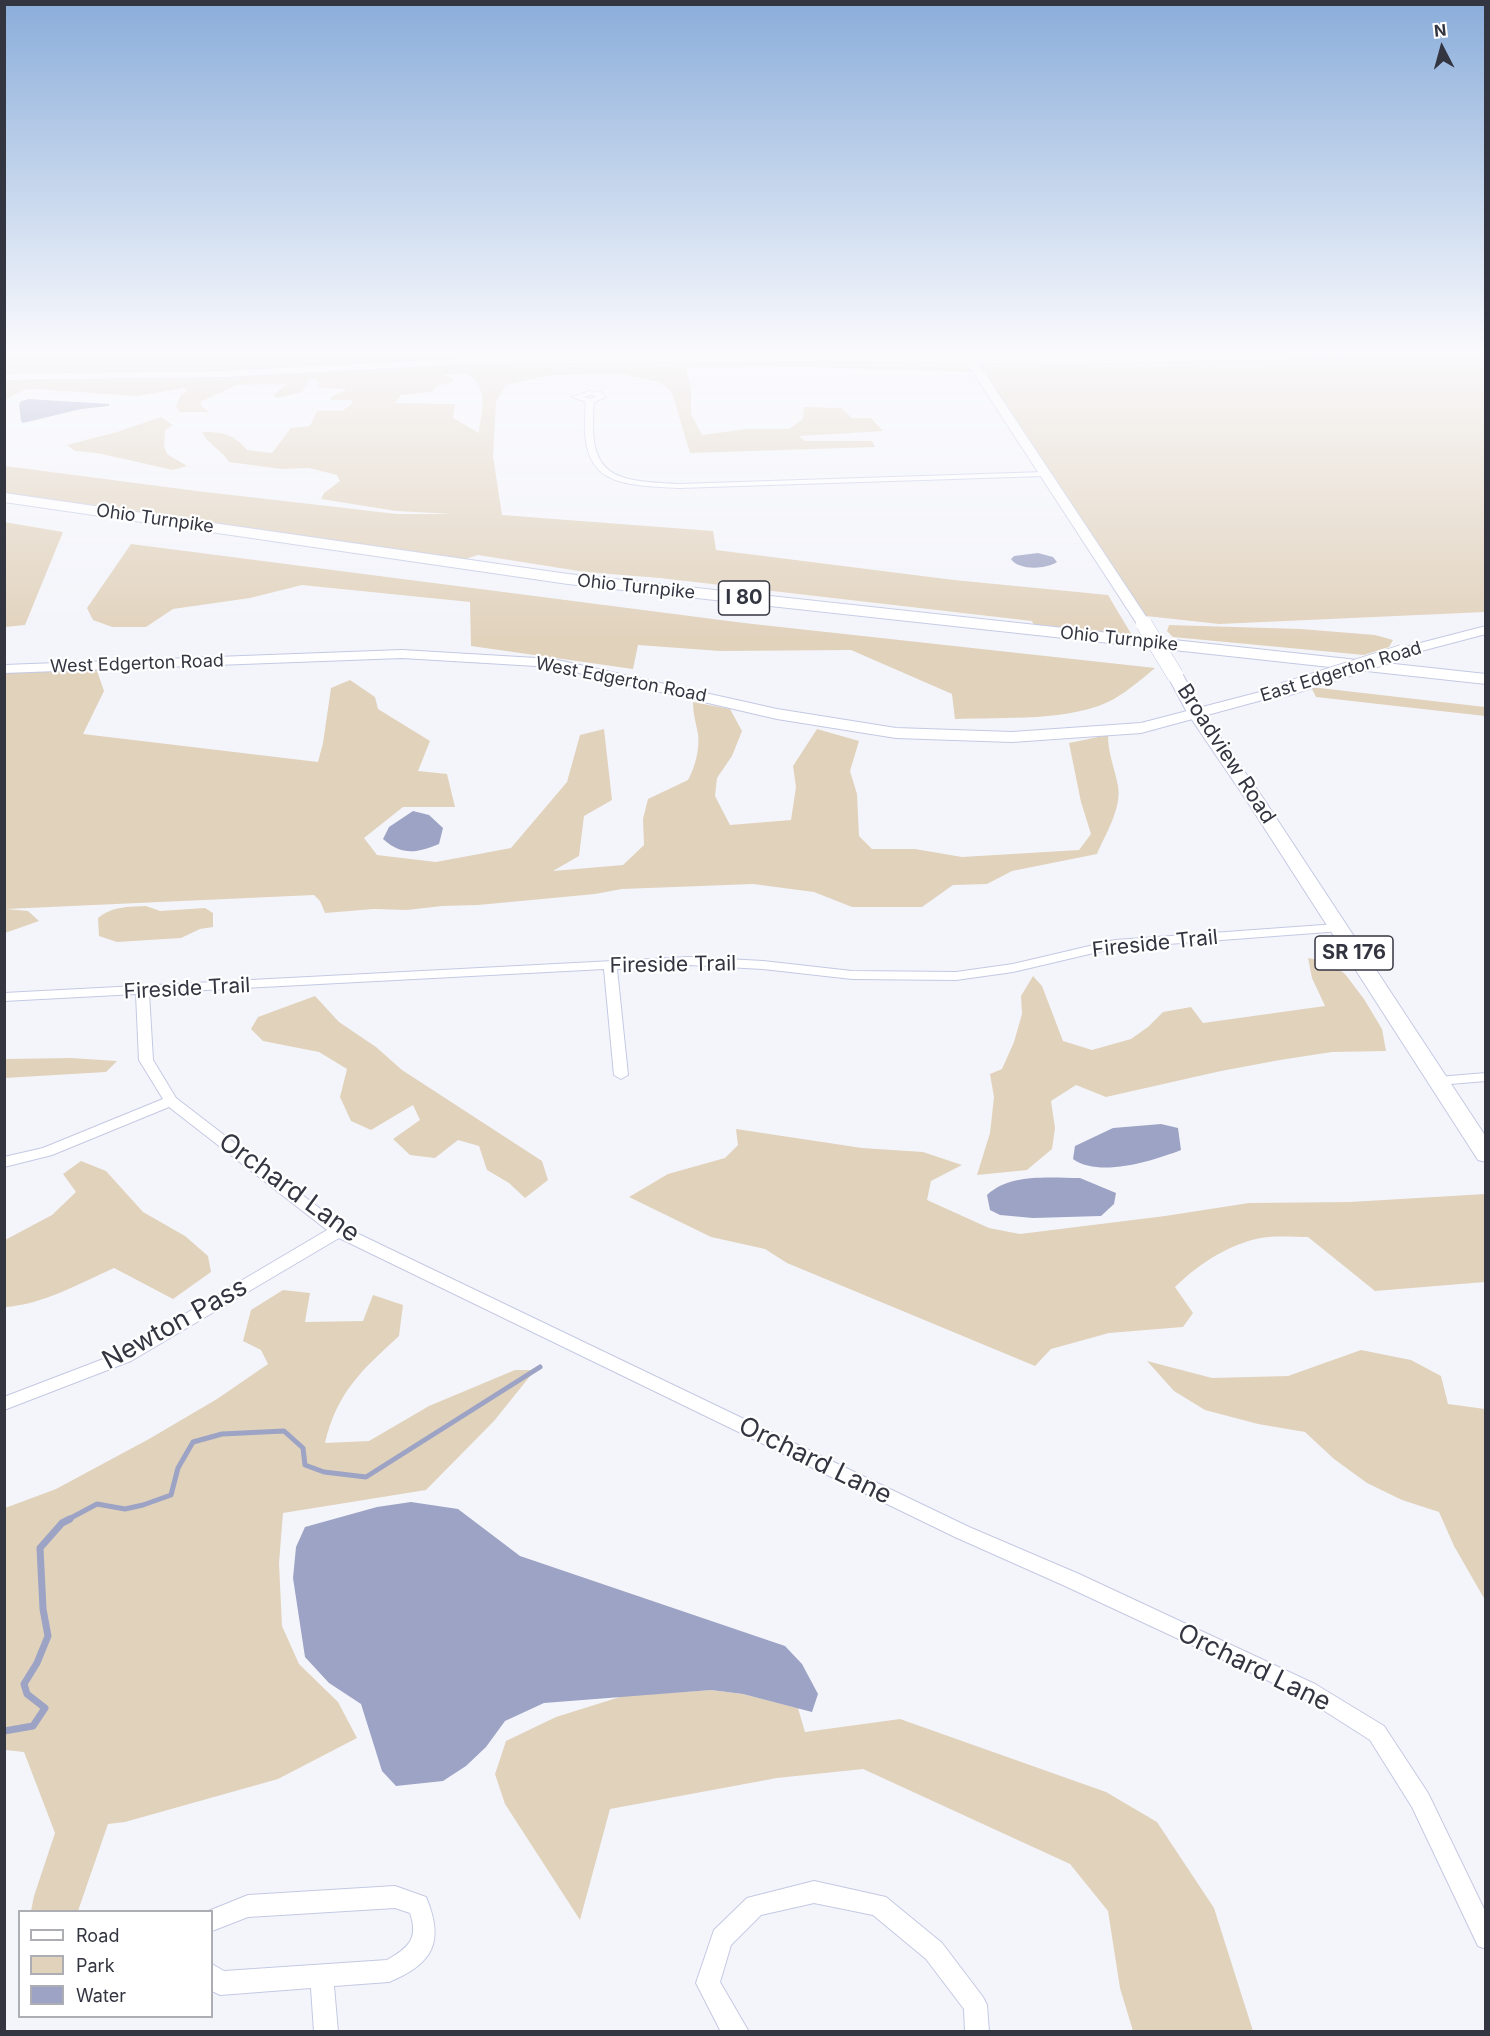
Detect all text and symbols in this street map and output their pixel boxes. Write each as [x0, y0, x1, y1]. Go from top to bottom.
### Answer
north arrow [1412, 18, 1472, 78]
text: N [1433, 20, 1447, 41]
street label: Ohio Turnpike [95, 500, 215, 538]
street label: Ohio Turnpike [576, 570, 696, 604]
road number: I 80 [718, 581, 770, 615]
street label: Ohio Turnpike [1059, 622, 1179, 656]
street label: East Edgerton Road [1258, 637, 1424, 707]
street label: West Edgerton Road [50, 650, 224, 678]
street label: West Edgerton Road [534, 653, 708, 707]
street label: Broadview Road [1171, 679, 1281, 829]
street label: Fireside Trail [1091, 925, 1219, 963]
road number: SR 176 [1315, 936, 1393, 970]
street label: Fireside Trail [609, 951, 737, 979]
street label: Fireside Trail [123, 973, 251, 1005]
street label: Orchard Lane [212, 1126, 366, 1250]
street label: Newton Pass [97, 1271, 253, 1377]
street label: Orchard Lane [733, 1410, 897, 1512]
street label: Orchard Lane [1172, 1617, 1336, 1719]
legend [18, 1910, 213, 2018]
text: Road [76, 1925, 119, 1946]
text: Park [76, 1955, 115, 1976]
text: Water [76, 1985, 126, 2006]

